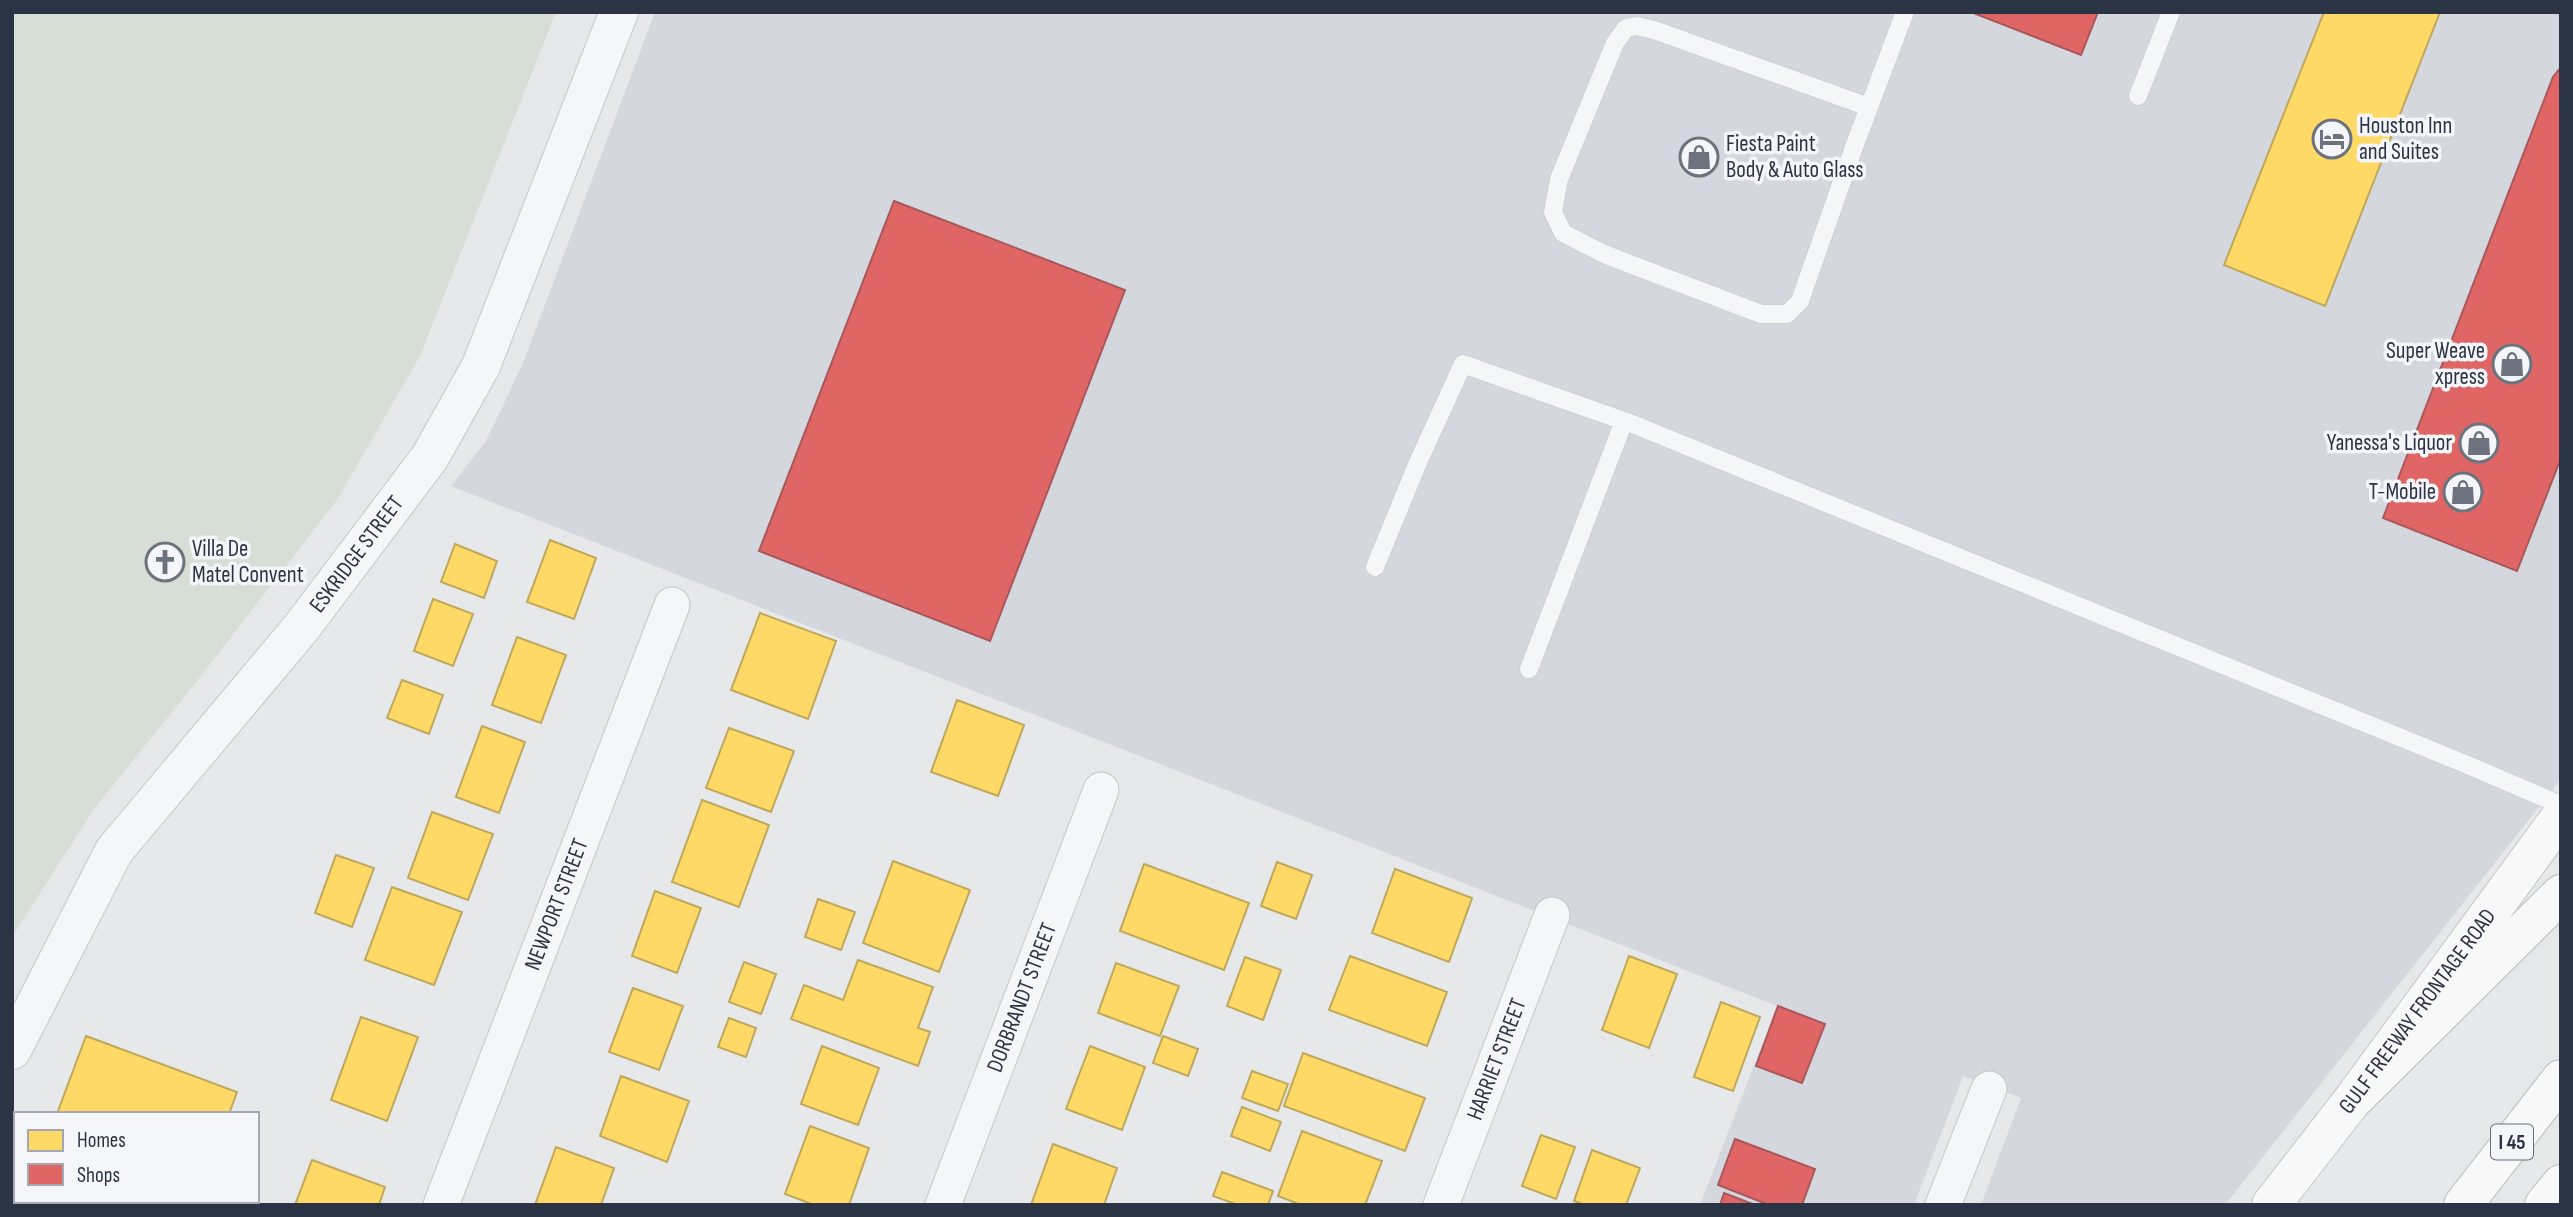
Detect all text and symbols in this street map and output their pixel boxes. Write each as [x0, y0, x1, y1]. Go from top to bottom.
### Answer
place label: Houston Inn and Suites [2359, 112, 2452, 166]
hotel icon: Houston Inn and Suites [2311, 118, 2353, 160]
place label: Fiesta Paint Body & Auto Glass [1726, 130, 1864, 184]
shop icon: Fiesta Paint Body & Auto Glass [1678, 136, 1720, 178]
place label: Super Weave xpress [2386, 337, 2485, 391]
shop icon: Super Weave xpress [2491, 343, 2533, 385]
shop icon: Yanessa's Liquor [2458, 422, 2500, 464]
place label: Yanessa's Liquor [2327, 429, 2452, 457]
shop icon: T-Mobile [2442, 471, 2484, 513]
place label: T-Mobile [2369, 478, 2436, 506]
street label: ESKRIDGE STREET [304, 490, 410, 618]
place label: Villa De Matel Convent [192, 535, 304, 589]
church icon: Villa De Matel Convent [144, 541, 186, 583]
street label: NEWPORT STREET [519, 835, 595, 974]
street label: GULF FREEWAY FRONTAGE ROAD [2333, 903, 2502, 1119]
street label: DORBRANDT STREET [981, 919, 1063, 1076]
street label: HARRIET STREET [1461, 995, 1533, 1124]
legend [14, 1112, 259, 1203]
road number: I 45 [2491, 1124, 2533, 1160]
text: Homes [77, 1128, 126, 1153]
text: Shops [77, 1163, 120, 1188]

